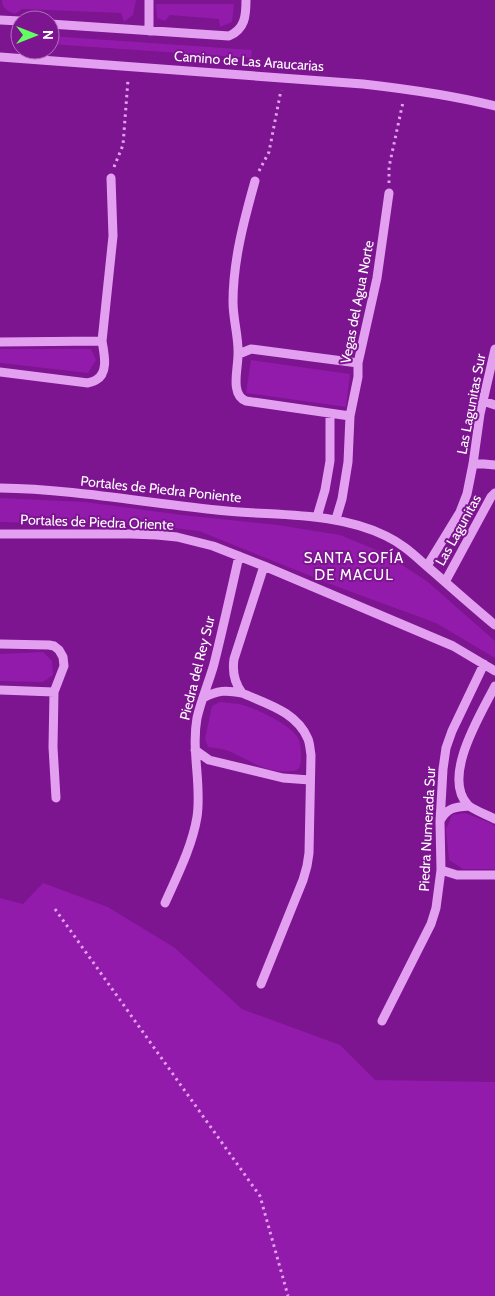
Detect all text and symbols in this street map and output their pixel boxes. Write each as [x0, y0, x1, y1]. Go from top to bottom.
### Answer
north arrow [10, 10, 60, 60]
text: N [39, 30, 57, 40]
street label: Camino de Las Araucarias [174, 47, 325, 75]
street label: Vegas del Agua Norte [336, 239, 378, 365]
street label: Las Lagunitas Sur [452, 352, 490, 456]
street label: Portales de Piedra Poniente [80, 472, 242, 506]
street label: Las Lagunitas [431, 491, 485, 569]
street label: Portales de Piedra Oriente [20, 510, 174, 534]
district label: SANTA SOFÍA DE MACUL [304, 548, 404, 584]
street label: Piedra del Rey Sur [175, 613, 219, 722]
street label: Piedra Numerada Sur [415, 766, 439, 892]

